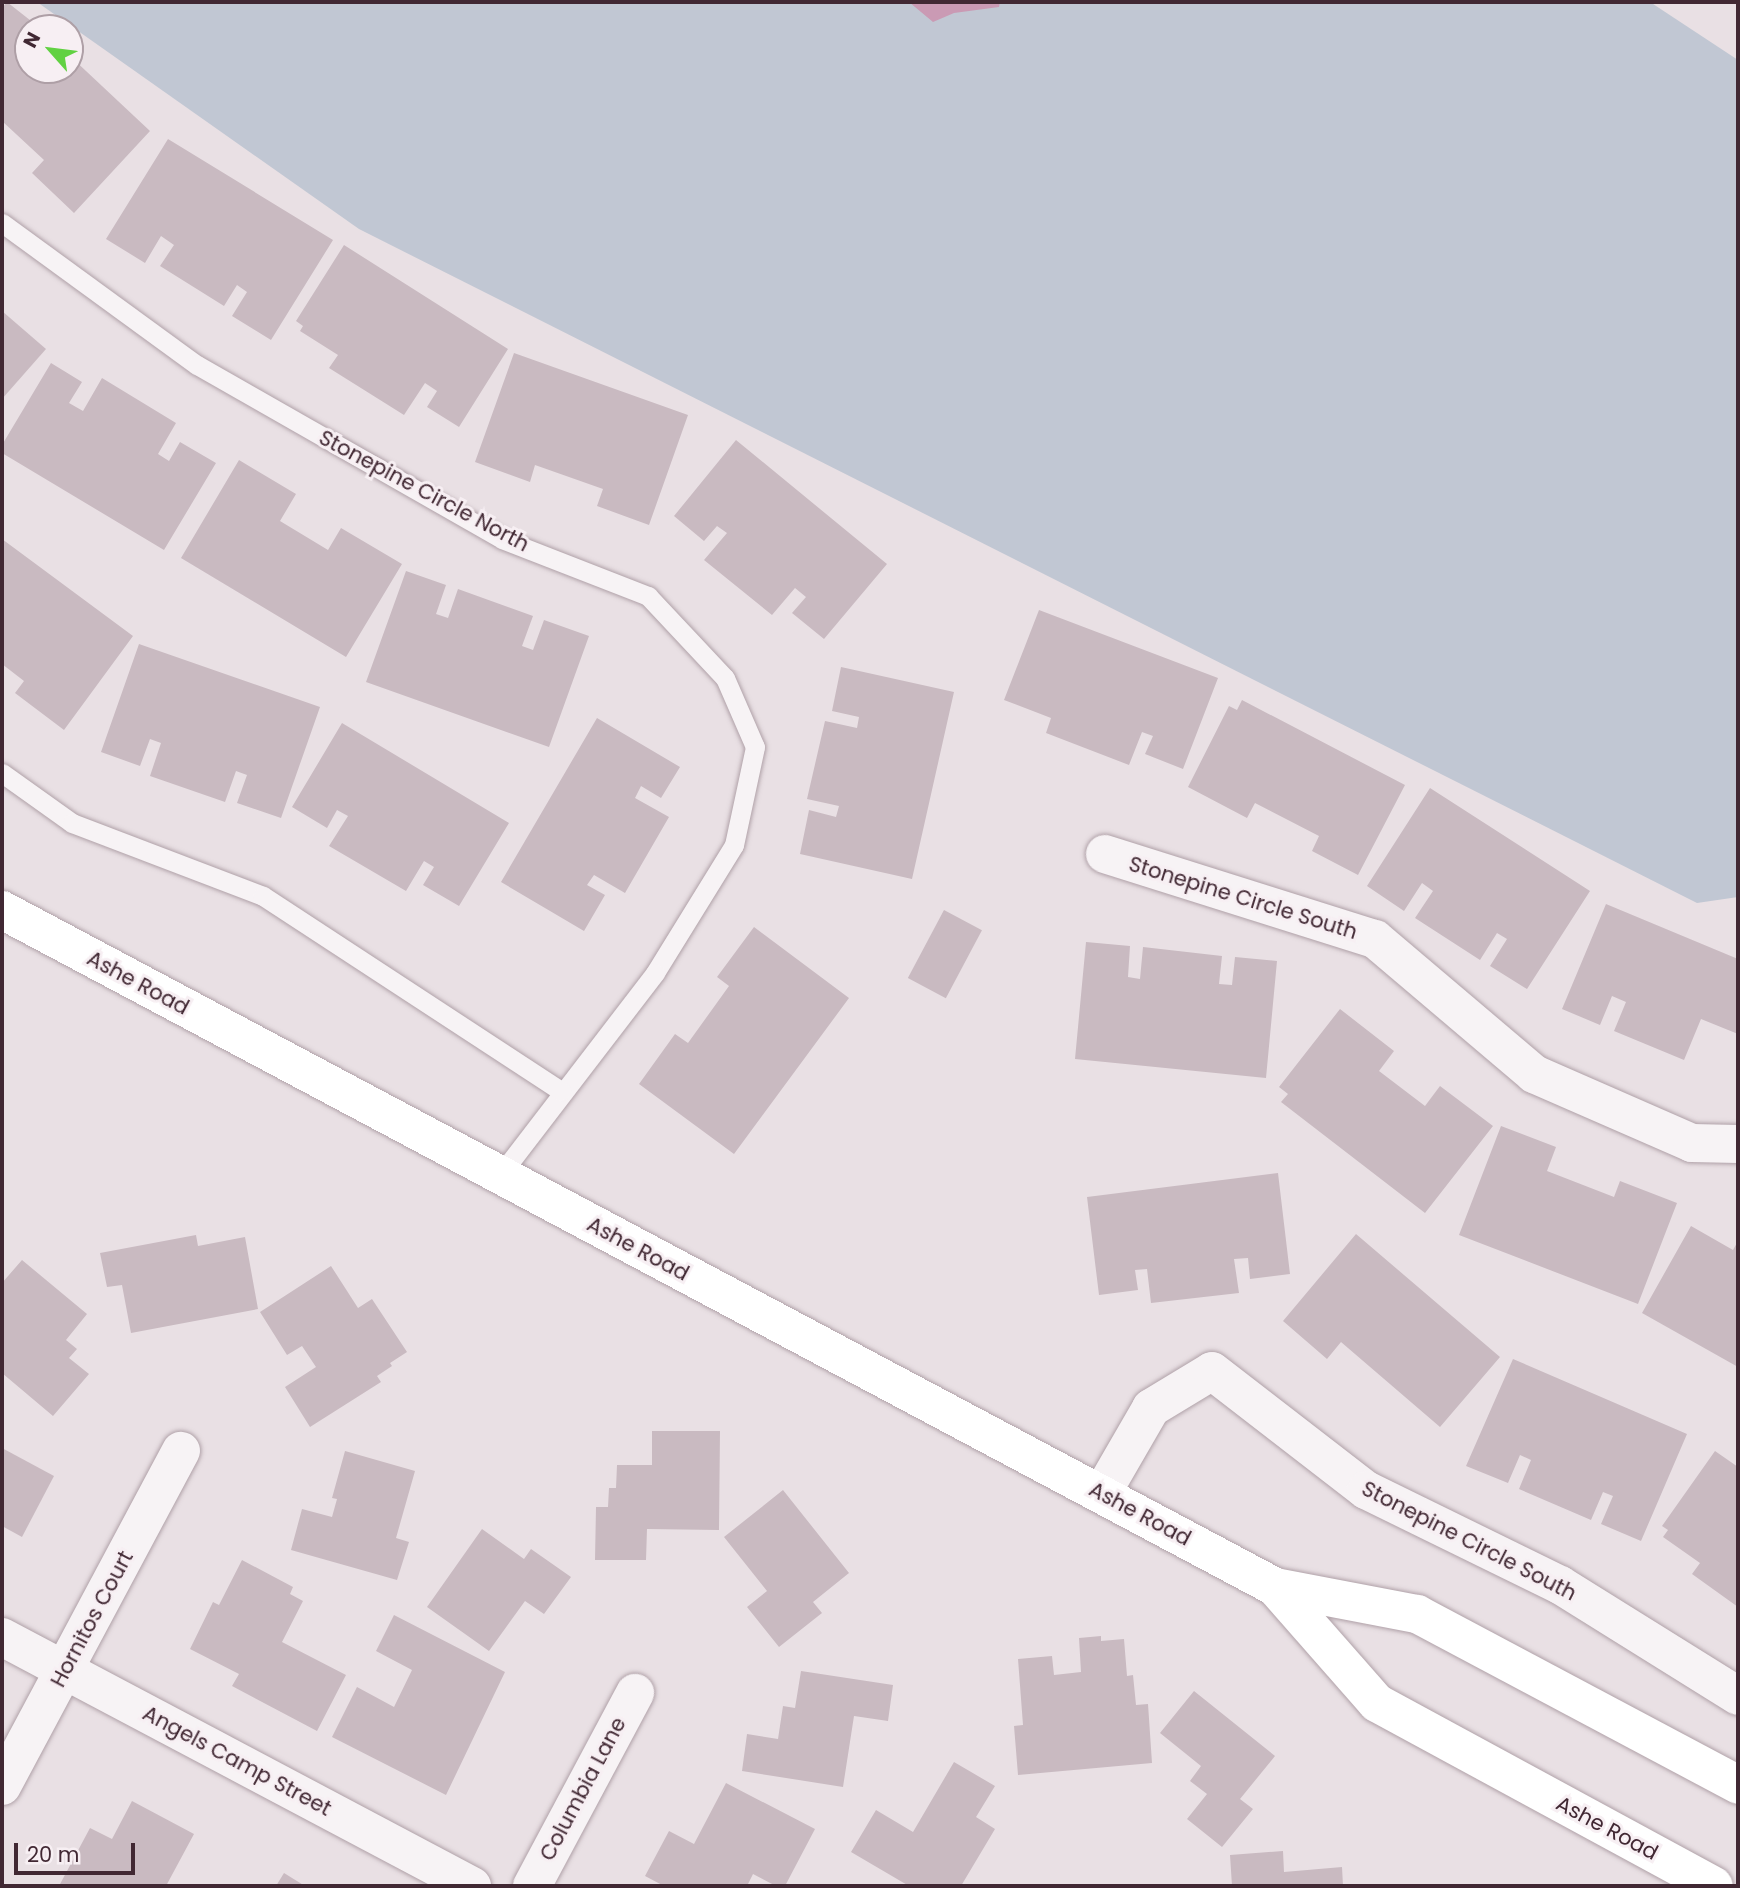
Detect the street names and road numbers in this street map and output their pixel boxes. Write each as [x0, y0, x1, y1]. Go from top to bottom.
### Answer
street label: Stonepine Circle North [315, 425, 533, 557]
street label: Stonepine Circle South [1126, 851, 1360, 945]
street label: Ashe Road [83, 946, 193, 1020]
street label: Ashe Road [583, 1212, 693, 1286]
street label: Stonepine Circle South [1358, 1476, 1580, 1606]
street label: Ashe Road [1085, 1477, 1195, 1551]
street label: Hornitos Court [46, 1547, 138, 1691]
street label: Angels Camp Street [138, 1701, 336, 1821]
street label: Columbia Lane [535, 1713, 631, 1865]
street label: Ashe Road [1552, 1791, 1662, 1865]

